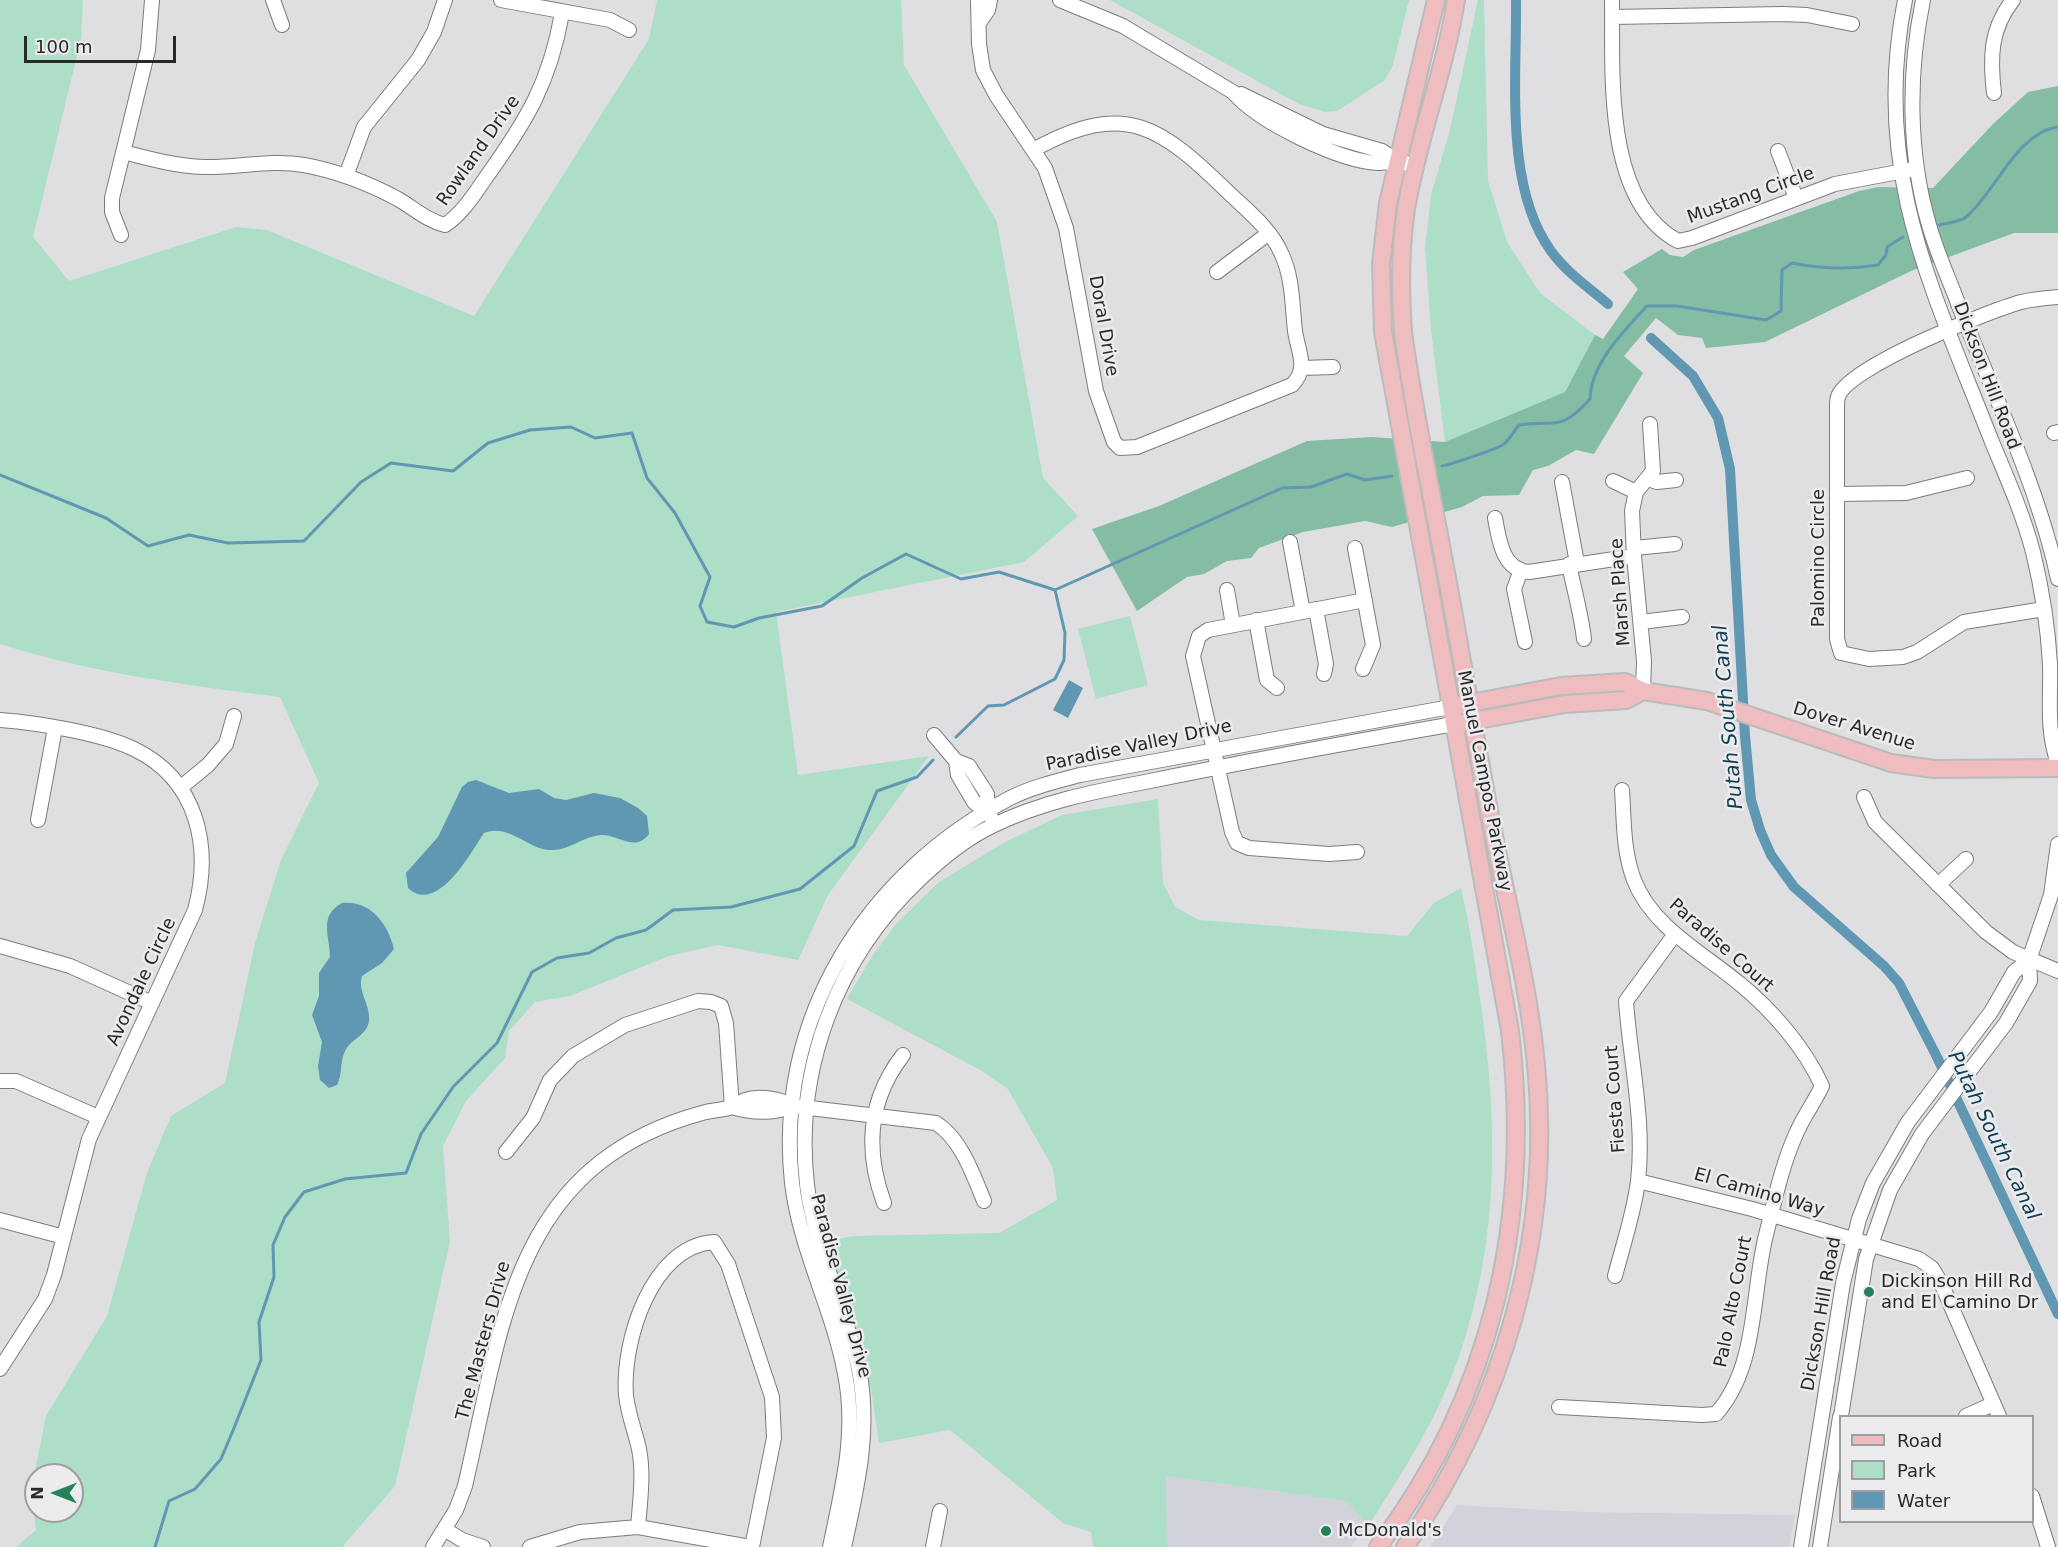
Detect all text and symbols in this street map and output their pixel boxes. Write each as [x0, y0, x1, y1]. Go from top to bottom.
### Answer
scale bar [27, 24, 178, 62]
text: 100 m [35, 36, 93, 57]
street label: Rowland Drive [433, 92, 525, 210]
street label: Mustang Circle [1685, 163, 1817, 229]
street label: Doral Drive [1084, 274, 1122, 378]
street label: Dickson Hill Road [1948, 299, 2024, 453]
street label: Palomino Circle [1808, 489, 1830, 627]
street label: Marsh Place [1606, 537, 1636, 647]
water label: Putah South Canal [1709, 624, 1749, 810]
street label: Manuel Campos Parkway [1452, 668, 1516, 894]
street label: Dover Avenue [1790, 698, 1918, 756]
street label: Paradise Valley Drive [1044, 716, 1234, 776]
street label: Paradise Court [1664, 895, 1778, 997]
street label: Avondale Circle [103, 914, 181, 1050]
street label: Fiesta Court [1601, 1045, 1631, 1153]
water label: Putah South Canal [1942, 1048, 2044, 1224]
street label: El Camino Way [1691, 1164, 1827, 1222]
street label: Paradise Valley Drive [805, 1192, 875, 1380]
street label: Palo Alto Court [1711, 1234, 1757, 1370]
street label: Dickson Hill Road [1798, 1235, 1846, 1393]
street label: The Masters Drive [452, 1259, 516, 1423]
place label: Dickinson Hill Rd and El Camino Dr [1881, 1271, 2038, 1314]
marker: Dickinson Hill Rd and El Camino Dr [1862, 1285, 1876, 1299]
legend [1839, 1415, 2034, 1523]
text: Road [1897, 1430, 1942, 1451]
text: Park [1897, 1460, 1936, 1481]
north arrow [24, 1463, 84, 1523]
text: N [28, 1486, 47, 1500]
text: Water [1897, 1490, 1950, 1511]
place label: McDonald's [1338, 1520, 1441, 1542]
marker: McDonald's [1319, 1524, 1333, 1538]

